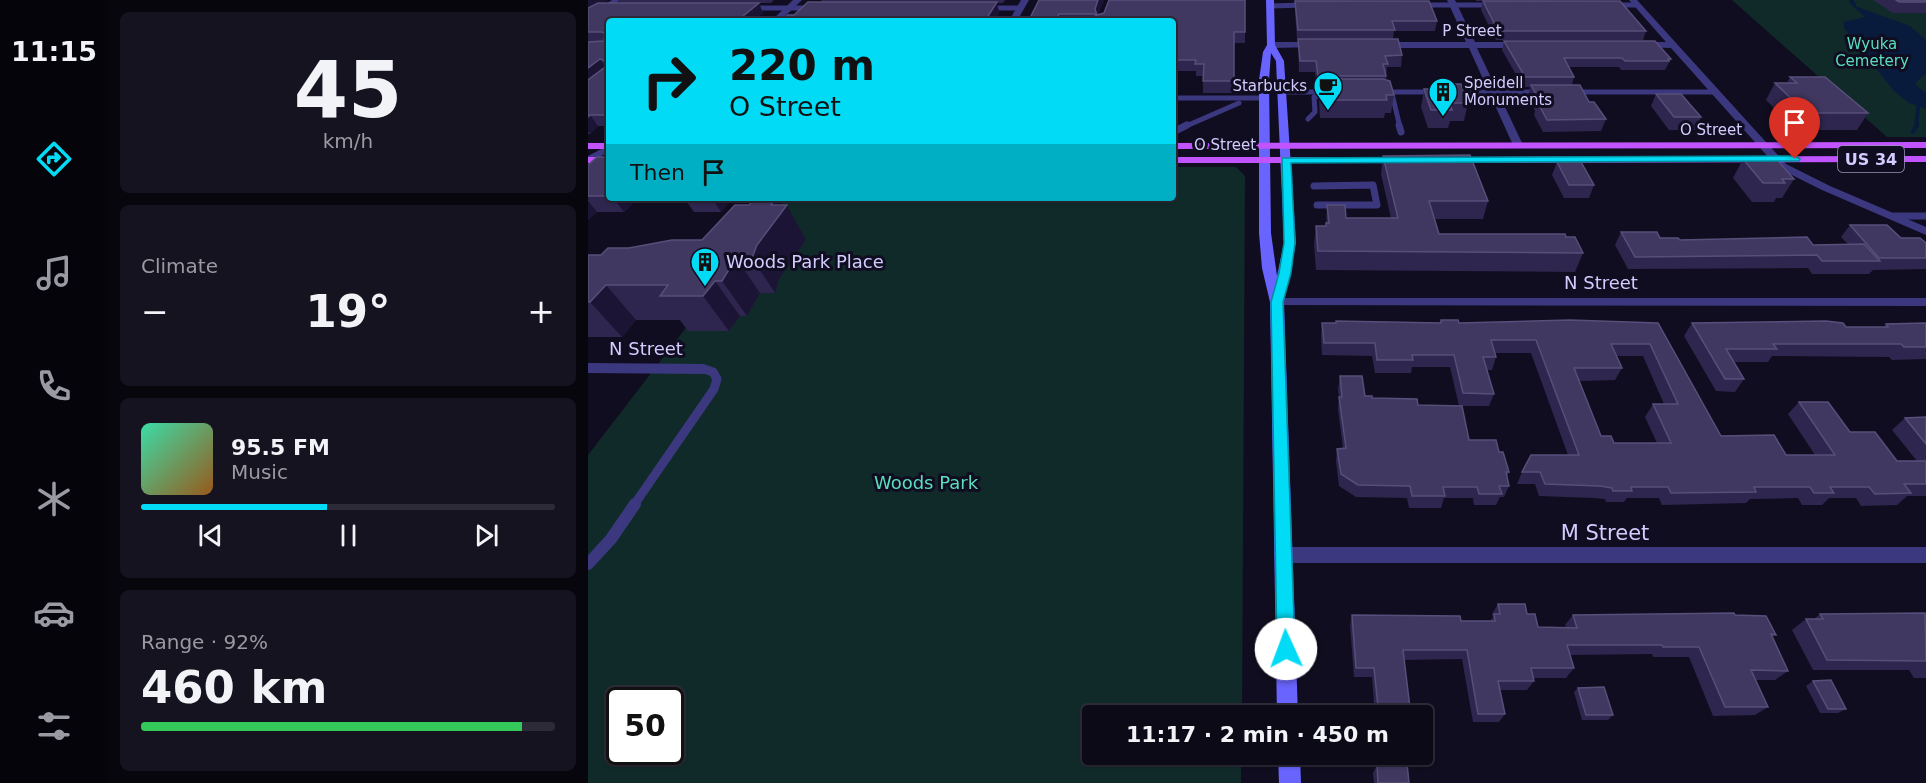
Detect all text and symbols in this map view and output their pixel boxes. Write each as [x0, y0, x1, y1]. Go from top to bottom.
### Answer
street label: P Street [1442, 22, 1502, 40]
park label: Wyuka Cemetery [1835, 35, 1909, 70]
text: 11:15 [11, 36, 97, 67]
text: 220 m [729, 41, 875, 90]
icon: right [630, 42, 708, 120]
text: 45 [294, 45, 402, 135]
cafe icon: Starbucks [1312, 70, 1344, 112]
place label: Speidell Monuments [1464, 74, 1552, 109]
building icon: Speidell Monuments [1427, 76, 1459, 118]
place label: Starbucks [1232, 77, 1307, 95]
text: O Street [729, 91, 841, 122]
pin [1769, 97, 1820, 159]
icon: arrive [1778, 106, 1811, 139]
street label: O Street [1680, 121, 1742, 139]
text: km/h [323, 129, 373, 153]
street label: O Street [1194, 136, 1256, 154]
icon: directions [33, 138, 75, 180]
road number: US 34 [1838, 146, 1904, 172]
icon: arrive [697, 156, 730, 189]
text: Then [630, 160, 685, 185]
building icon: Woods Park Place [689, 246, 721, 288]
place label: Woods Park Place [726, 251, 884, 272]
icon: music [33, 252, 75, 294]
text: Climate [141, 254, 218, 278]
street label: N Street [1564, 272, 1638, 293]
text: 19° [305, 285, 391, 338]
text: − [141, 292, 169, 331]
text: + [527, 292, 555, 331]
street label: N Street [609, 338, 683, 359]
icon: phone [33, 365, 75, 407]
text: 95.5 FM [231, 435, 330, 460]
text: Music [231, 460, 288, 484]
park label: Woods Park [874, 472, 979, 493]
icon: climate [33, 478, 75, 520]
icon: previous [194, 519, 227, 552]
icon: pause [332, 519, 365, 552]
icon: next [470, 519, 503, 552]
street label: M Street [1561, 521, 1649, 545]
icon: car [33, 592, 75, 634]
position arrow [1254, 617, 1318, 681]
text: Range · 92% [141, 630, 268, 654]
text: 460 km [141, 661, 327, 714]
speed limit sign: 50 [606, 687, 684, 765]
icon: filters [33, 705, 75, 747]
text: 11:17 · 2 min · 450 m [1126, 722, 1389, 747]

